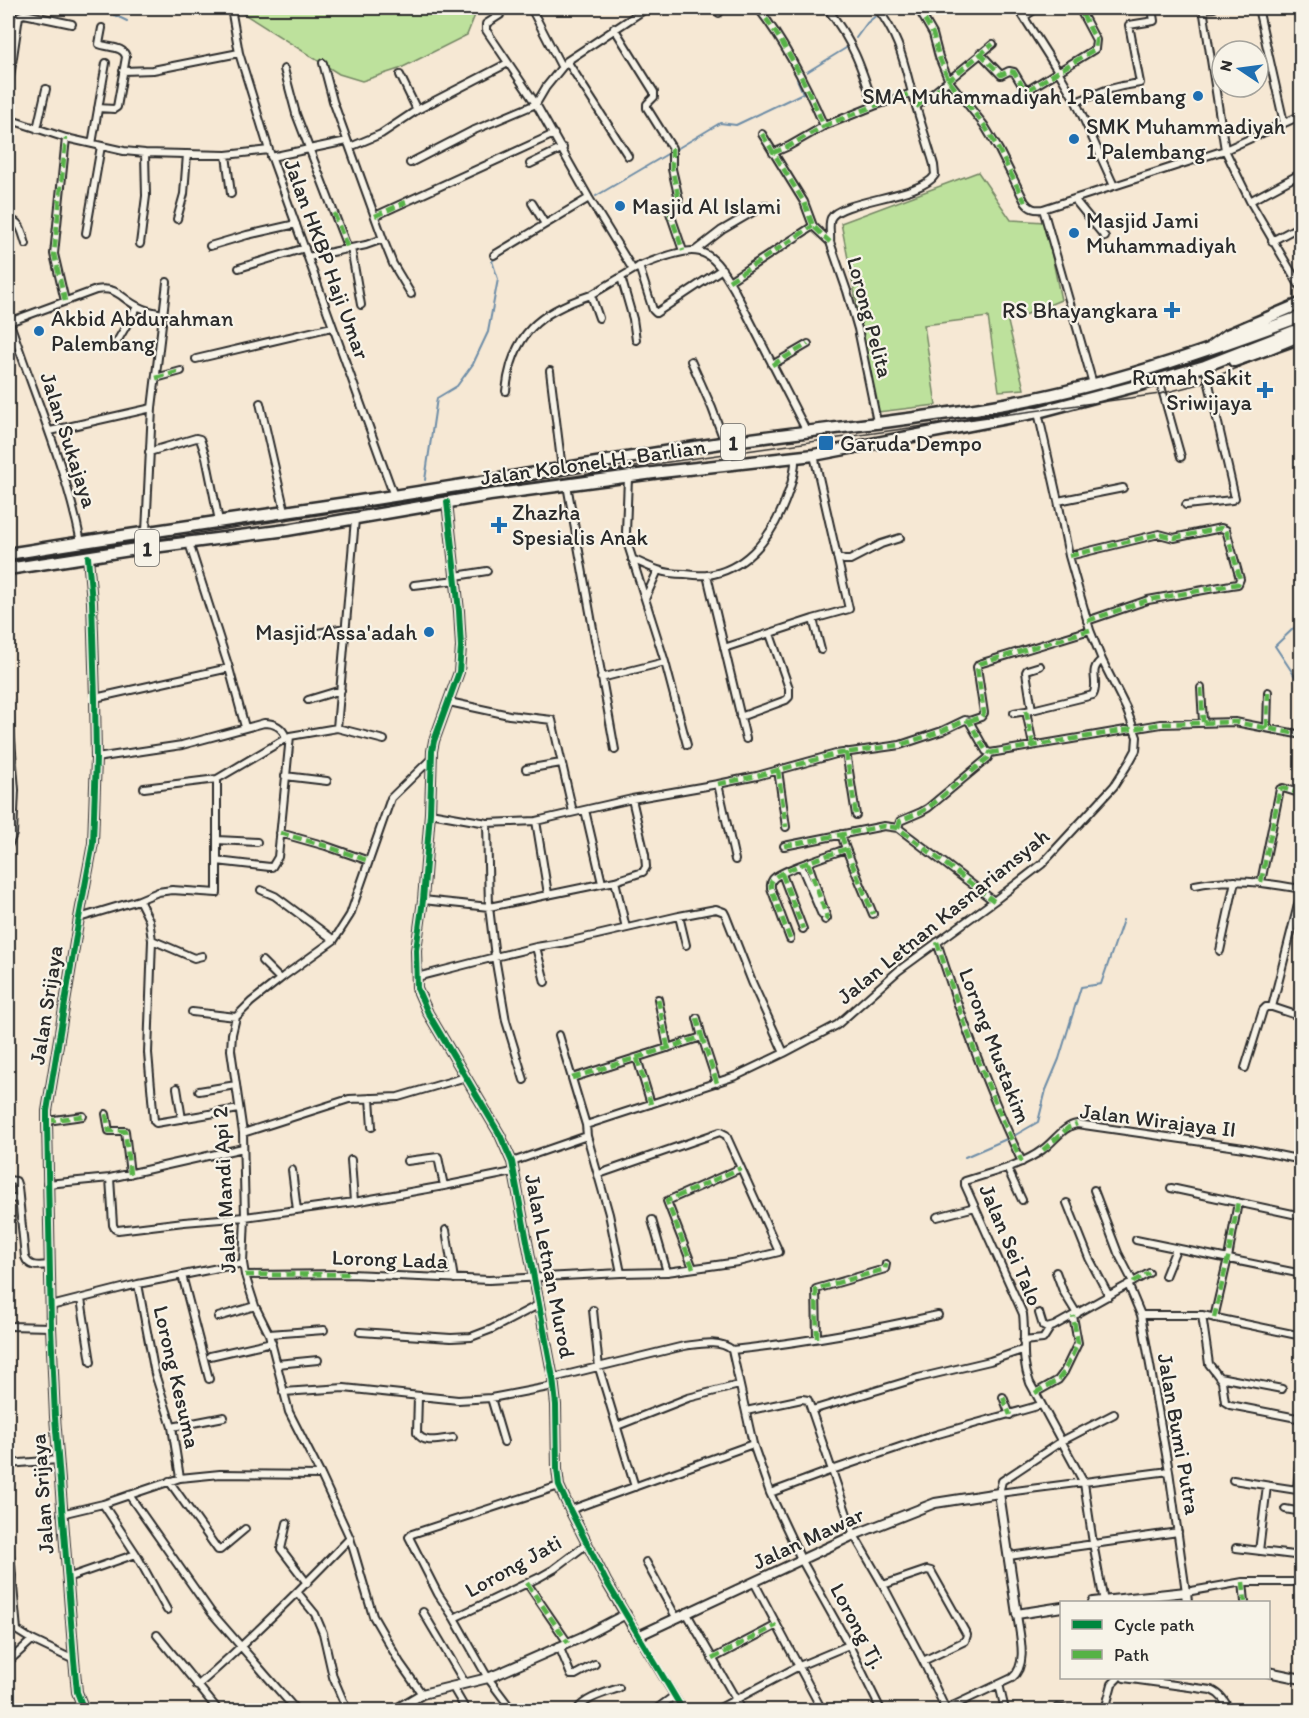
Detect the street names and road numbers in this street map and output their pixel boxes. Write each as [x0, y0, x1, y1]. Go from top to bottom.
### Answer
street label: Jalan HKBP Haji Umar [278, 155, 376, 363]
street label: Lorong Pelita [841, 253, 899, 381]
street label: Jalan Sukajaya [34, 369, 104, 512]
road number: 1 [721, 424, 745, 460]
street label: Jalan Kolonel H. Barlian [479, 433, 708, 491]
road number: 1 [135, 530, 159, 566]
street label: Jalan Letnan Kasnariansyah [831, 822, 1055, 1010]
street label: Jalan Srijaya [23, 943, 69, 1066]
street label: Lorong Mustakim [953, 964, 1037, 1128]
street label: Jalan Wirajaya II [1078, 1097, 1238, 1143]
street label: Jalan Mandi Api 2 [206, 1106, 242, 1274]
street label: Jalan Letnan Murod [519, 1171, 581, 1361]
street label: Jalan Sei Talo [973, 1180, 1049, 1310]
street label: Lorong Lada [331, 1243, 449, 1275]
street label: Lorong Kesuma [147, 1303, 207, 1451]
street label: Jalan Bumi Putra [1152, 1351, 1207, 1517]
street label: Jalan Srijaya [24, 1433, 60, 1555]
street label: Jalan Mawar [748, 1500, 868, 1576]
street label: Lorong Jati [460, 1528, 566, 1604]
street label: Lorong Tj. [824, 1578, 892, 1674]

